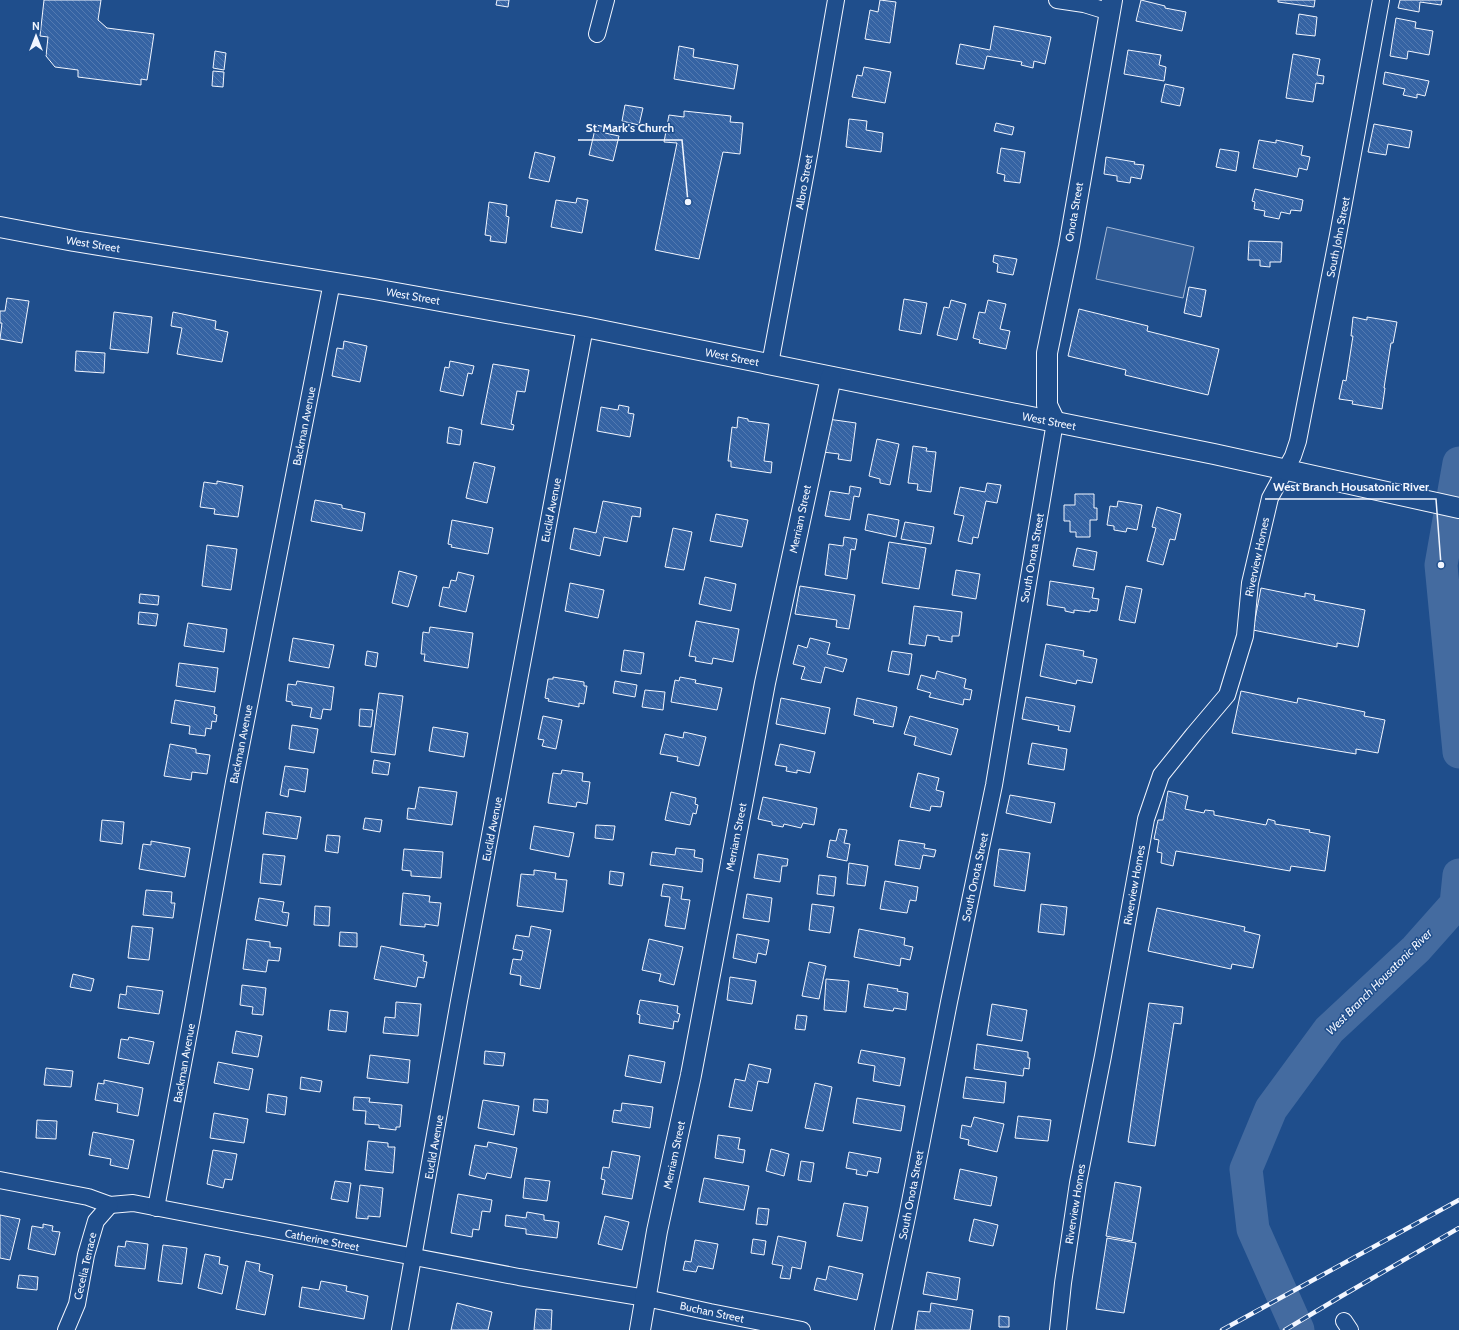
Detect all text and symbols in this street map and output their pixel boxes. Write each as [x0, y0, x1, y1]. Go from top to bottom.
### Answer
north arrow [16, 16, 56, 56]
text: N [32, 19, 40, 33]
callout: St. Mark's Church [578, 116, 682, 140]
text: St. Mark's Church [586, 120, 674, 135]
street label: Albro Street [792, 153, 816, 211]
street label: Onota Street [1062, 181, 1086, 243]
street label: South John Street [1323, 195, 1353, 279]
street label: West Street [65, 233, 121, 255]
street label: West Street [385, 284, 441, 308]
street label: West Street [704, 345, 760, 369]
street label: Backman Avenue [289, 385, 319, 467]
street label: West Street [1021, 409, 1077, 433]
callout: West Branch Housatonic River [1265, 475, 1436, 499]
street label: Euclid Avenue [538, 476, 564, 543]
text: West Branch Housatonic River [1273, 479, 1429, 494]
street label: Merriam Street [786, 483, 814, 554]
street label: South Onota Street [1017, 512, 1047, 604]
street label: Riverview Homes [1242, 516, 1272, 598]
street label: Backman Avenue [226, 703, 256, 785]
street label: Euclid Avenue [479, 795, 505, 862]
street label: Merriam Street [723, 801, 750, 872]
street label: South Onota Street [959, 831, 991, 923]
street label: Riverview Homes [1120, 844, 1148, 926]
water label: West Branch Housatonic River [1322, 925, 1436, 1038]
street label: Backman Avenue [170, 1022, 198, 1104]
street label: Euclid Avenue [421, 1113, 447, 1180]
street label: Merriam Street [660, 1119, 688, 1190]
street label: South Onota Street [895, 1149, 927, 1241]
street label: Riverview Homes [1062, 1163, 1088, 1245]
street label: Catherine Street [284, 1226, 361, 1254]
street label: Cecelia Terrace [70, 1231, 100, 1301]
street label: Buchan Street [679, 1298, 746, 1326]

